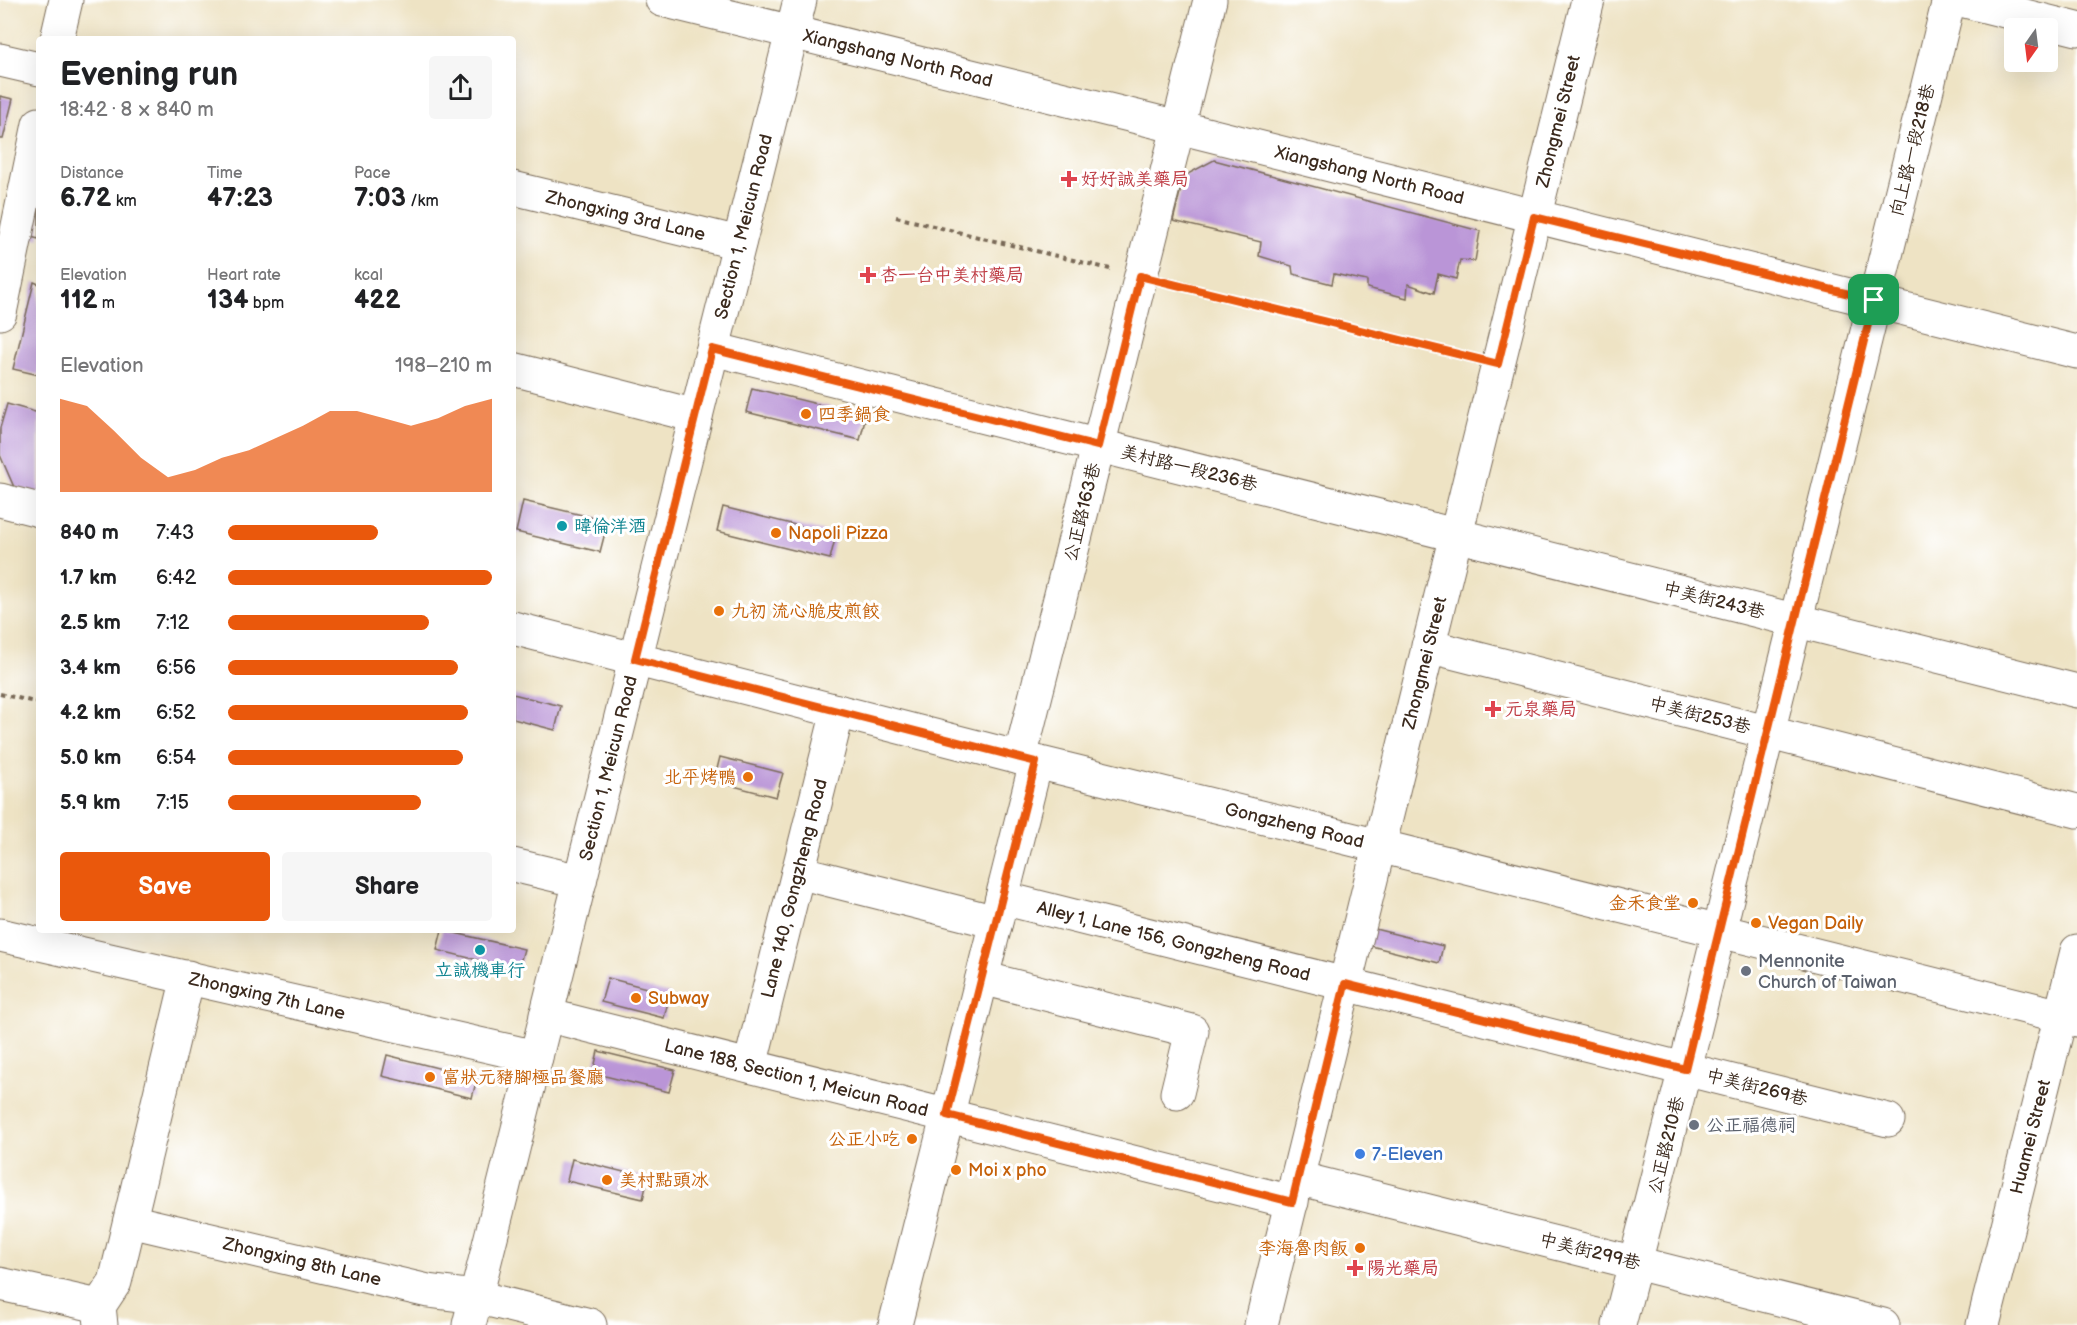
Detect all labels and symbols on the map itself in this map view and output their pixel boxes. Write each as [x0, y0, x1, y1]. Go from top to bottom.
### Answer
north arrow [2004, 18, 2058, 72]
street label: Xiangshang North Road [800, 25, 995, 92]
street label: Zhongmei Street [1532, 52, 1585, 191]
street label: 向上路一段218巷 [1886, 82, 1939, 219]
street label: Section 1, Meicun Road [711, 132, 777, 322]
street label: Xiangshang North Road [1272, 141, 1466, 209]
place label: 好好誠美藥局 [1081, 169, 1189, 190]
marker: 好好誠美藥局 [1062, 172, 1076, 186]
street label: Zhongxing 3rd Lane [543, 186, 708, 245]
place label: 杏一台中美村藥局 [880, 265, 1024, 286]
marker: 杏一台中美村藥局 [861, 268, 875, 282]
pin [1848, 274, 1899, 325]
place label: 四季鍋食 [818, 404, 890, 425]
marker: 四季鍋食 [799, 407, 813, 421]
street label: 美村路一段236巷 [1118, 441, 1259, 496]
street label: 公正路163巷 [1060, 461, 1105, 564]
place label: 暐倫洋酒 [574, 516, 646, 537]
marker: 暐倫洋酒 [555, 519, 569, 533]
place label: Napoli Pizza [788, 523, 888, 544]
marker: Napoli Pizza [769, 526, 783, 540]
street label: 中美街243巷 [1661, 578, 1767, 623]
street label: Zhongmei Street [1398, 594, 1451, 732]
place label: 九初 流心脆皮煎餃 [731, 601, 880, 622]
marker: 九初 流心脆皮煎餃 [712, 604, 726, 618]
street label: Section 1, Meicun Road [575, 674, 642, 863]
street label: 中美街253巷 [1647, 693, 1753, 738]
place label: 元泉藥局 [1505, 699, 1577, 720]
marker: 元泉藥局 [1486, 702, 1500, 716]
place label: 北平烤鴨 [664, 767, 736, 788]
marker: 北平烤鴨 [741, 770, 755, 784]
street label: Lane 140, Gongzheng Road [757, 777, 832, 1000]
street label: Gongzheng Road [1223, 799, 1366, 853]
place label: 金禾食堂 [1609, 893, 1681, 914]
marker: 金禾食堂 [1686, 896, 1700, 910]
street label: Alley 1, Lane 156, Gongzheng Road [1035, 897, 1312, 986]
place label: Vegan Daily [1768, 913, 1864, 934]
marker: Vegan Daily [1749, 916, 1763, 930]
marker: 立誠機車行 [473, 943, 487, 957]
place label: Mennonite Church of Taiwan [1758, 951, 1897, 993]
place label: 立誠機車行 [435, 960, 525, 981]
marker: Mennonite Church of Taiwan [1739, 964, 1753, 978]
street label: Zhongxing 7th Lane [186, 968, 347, 1024]
place label: Subway [648, 988, 710, 1009]
marker: Subway [629, 991, 643, 1005]
street label: Lane 188, Section 1, Meicun Road [662, 1035, 930, 1121]
street label: 中美街269巷 [1704, 1065, 1810, 1110]
place label: 富狀元豬腳極品餐廳 [442, 1067, 604, 1088]
marker: 富狀元豬腳極品餐廳 [423, 1070, 437, 1084]
street label: Huamei Street [2006, 1077, 2055, 1196]
street label: 公正路210巷 [1644, 1094, 1689, 1196]
place label: 公正福德祠 [1706, 1115, 1796, 1136]
marker: 公正福德祠 [1687, 1118, 1701, 1132]
place label: 公正小吃 [828, 1129, 900, 1150]
marker: 公正小吃 [905, 1132, 919, 1146]
place label: 7-Eleven [1372, 1144, 1443, 1165]
marker: 7-Eleven [1353, 1147, 1367, 1161]
place label: Moi x pho [968, 1160, 1047, 1181]
marker: Moi x pho [949, 1163, 963, 1177]
place label: 美村點頭冰 [619, 1170, 709, 1191]
marker: 美村點頭冰 [600, 1173, 614, 1187]
street label: 中美街299巷 [1537, 1229, 1643, 1274]
street label: Zhongxing 8th Lane [220, 1233, 384, 1291]
place label: 李海魯肉飯 [1258, 1238, 1348, 1259]
marker: 李海魯肉飯 [1353, 1241, 1367, 1255]
place label: 陽光藥局 [1367, 1258, 1439, 1279]
marker: 陽光藥局 [1348, 1261, 1362, 1275]

